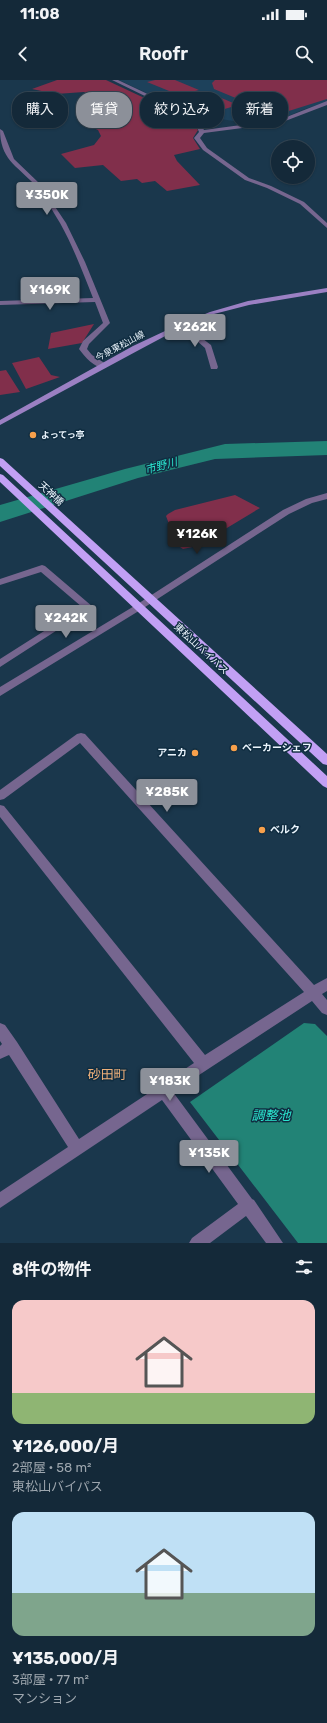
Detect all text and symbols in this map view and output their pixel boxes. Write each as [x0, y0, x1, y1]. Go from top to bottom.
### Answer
text: 11:08 [20, 5, 60, 23]
icon: back [12, 43, 34, 65]
text: Roofr [139, 43, 188, 65]
icon: search [293, 43, 315, 65]
chip: 購入 [12, 92, 68, 128]
chip: 賃貸 [76, 92, 132, 128]
chip: 絞り込み [140, 92, 224, 128]
chip: 新着 [232, 92, 288, 128]
map controls [271, 140, 315, 184]
button: locate [271, 140, 315, 184]
pin: ¥350K [19, 182, 75, 216]
text: ¥350K [25, 187, 69, 202]
pin: ¥169K [22, 277, 78, 311]
text: ¥169K [30, 282, 70, 297]
pin: ¥262K [167, 314, 223, 348]
text: ¥262K [174, 319, 216, 334]
street label: 今泉東松山線 [94, 328, 147, 363]
marker: よってっ亭 [28, 430, 38, 440]
place label: よってっ亭 [41, 430, 85, 440]
water label: 市野川 [143, 455, 180, 477]
street label: 天神橋 [36, 479, 66, 509]
pin: ¥126K [169, 521, 225, 555]
text: ¥126K [177, 526, 217, 541]
pin: ¥242K [38, 605, 94, 639]
text: ¥242K [44, 610, 88, 625]
street label: 東松山バイパス [171, 621, 231, 677]
place label: ベーカーシェフ [242, 742, 312, 754]
marker: ベーカーシェフ [229, 743, 239, 753]
place label: アニカ [157, 747, 187, 759]
marker: アニカ [190, 748, 200, 758]
pin: ¥285K [139, 779, 195, 813]
text: ¥285K [145, 784, 189, 799]
place label: ベルク [270, 824, 300, 836]
marker: ベルク [257, 825, 267, 835]
district label: 砂田町 [87, 1067, 127, 1082]
pin: ¥183K [142, 1068, 198, 1102]
text: ¥183K [149, 1073, 191, 1088]
water label: 調整池 [251, 1108, 292, 1123]
pin: ¥135K [181, 1140, 237, 1174]
text: ¥135K [188, 1145, 230, 1160]
icon: filters [293, 1256, 315, 1278]
text: 8件の物件 [12, 1259, 92, 1279]
icon: home [128, 1326, 200, 1398]
text: ¥126,000/月 [12, 1436, 119, 1456]
text: 2部屋 · 58 m² [12, 1460, 91, 1475]
text: 東松山バイパス [12, 1479, 103, 1494]
icon: home [128, 1538, 200, 1610]
text: ¥135,000/月 [12, 1648, 119, 1668]
text: 3部屋 · 77 m² [12, 1672, 89, 1687]
text: マンション [12, 1691, 77, 1706]

